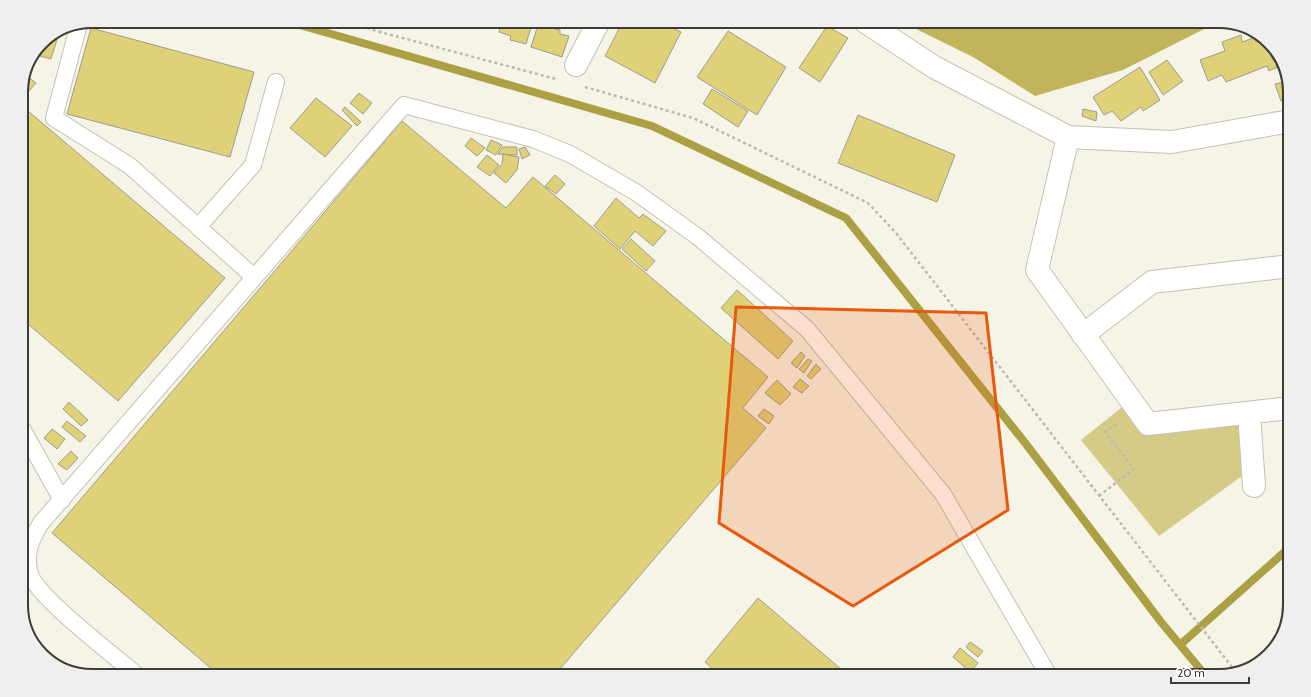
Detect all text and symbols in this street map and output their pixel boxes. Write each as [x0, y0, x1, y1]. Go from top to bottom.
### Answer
scale bar [1171, 659, 1249, 685]
text: 20 m [1177, 665, 1205, 680]

